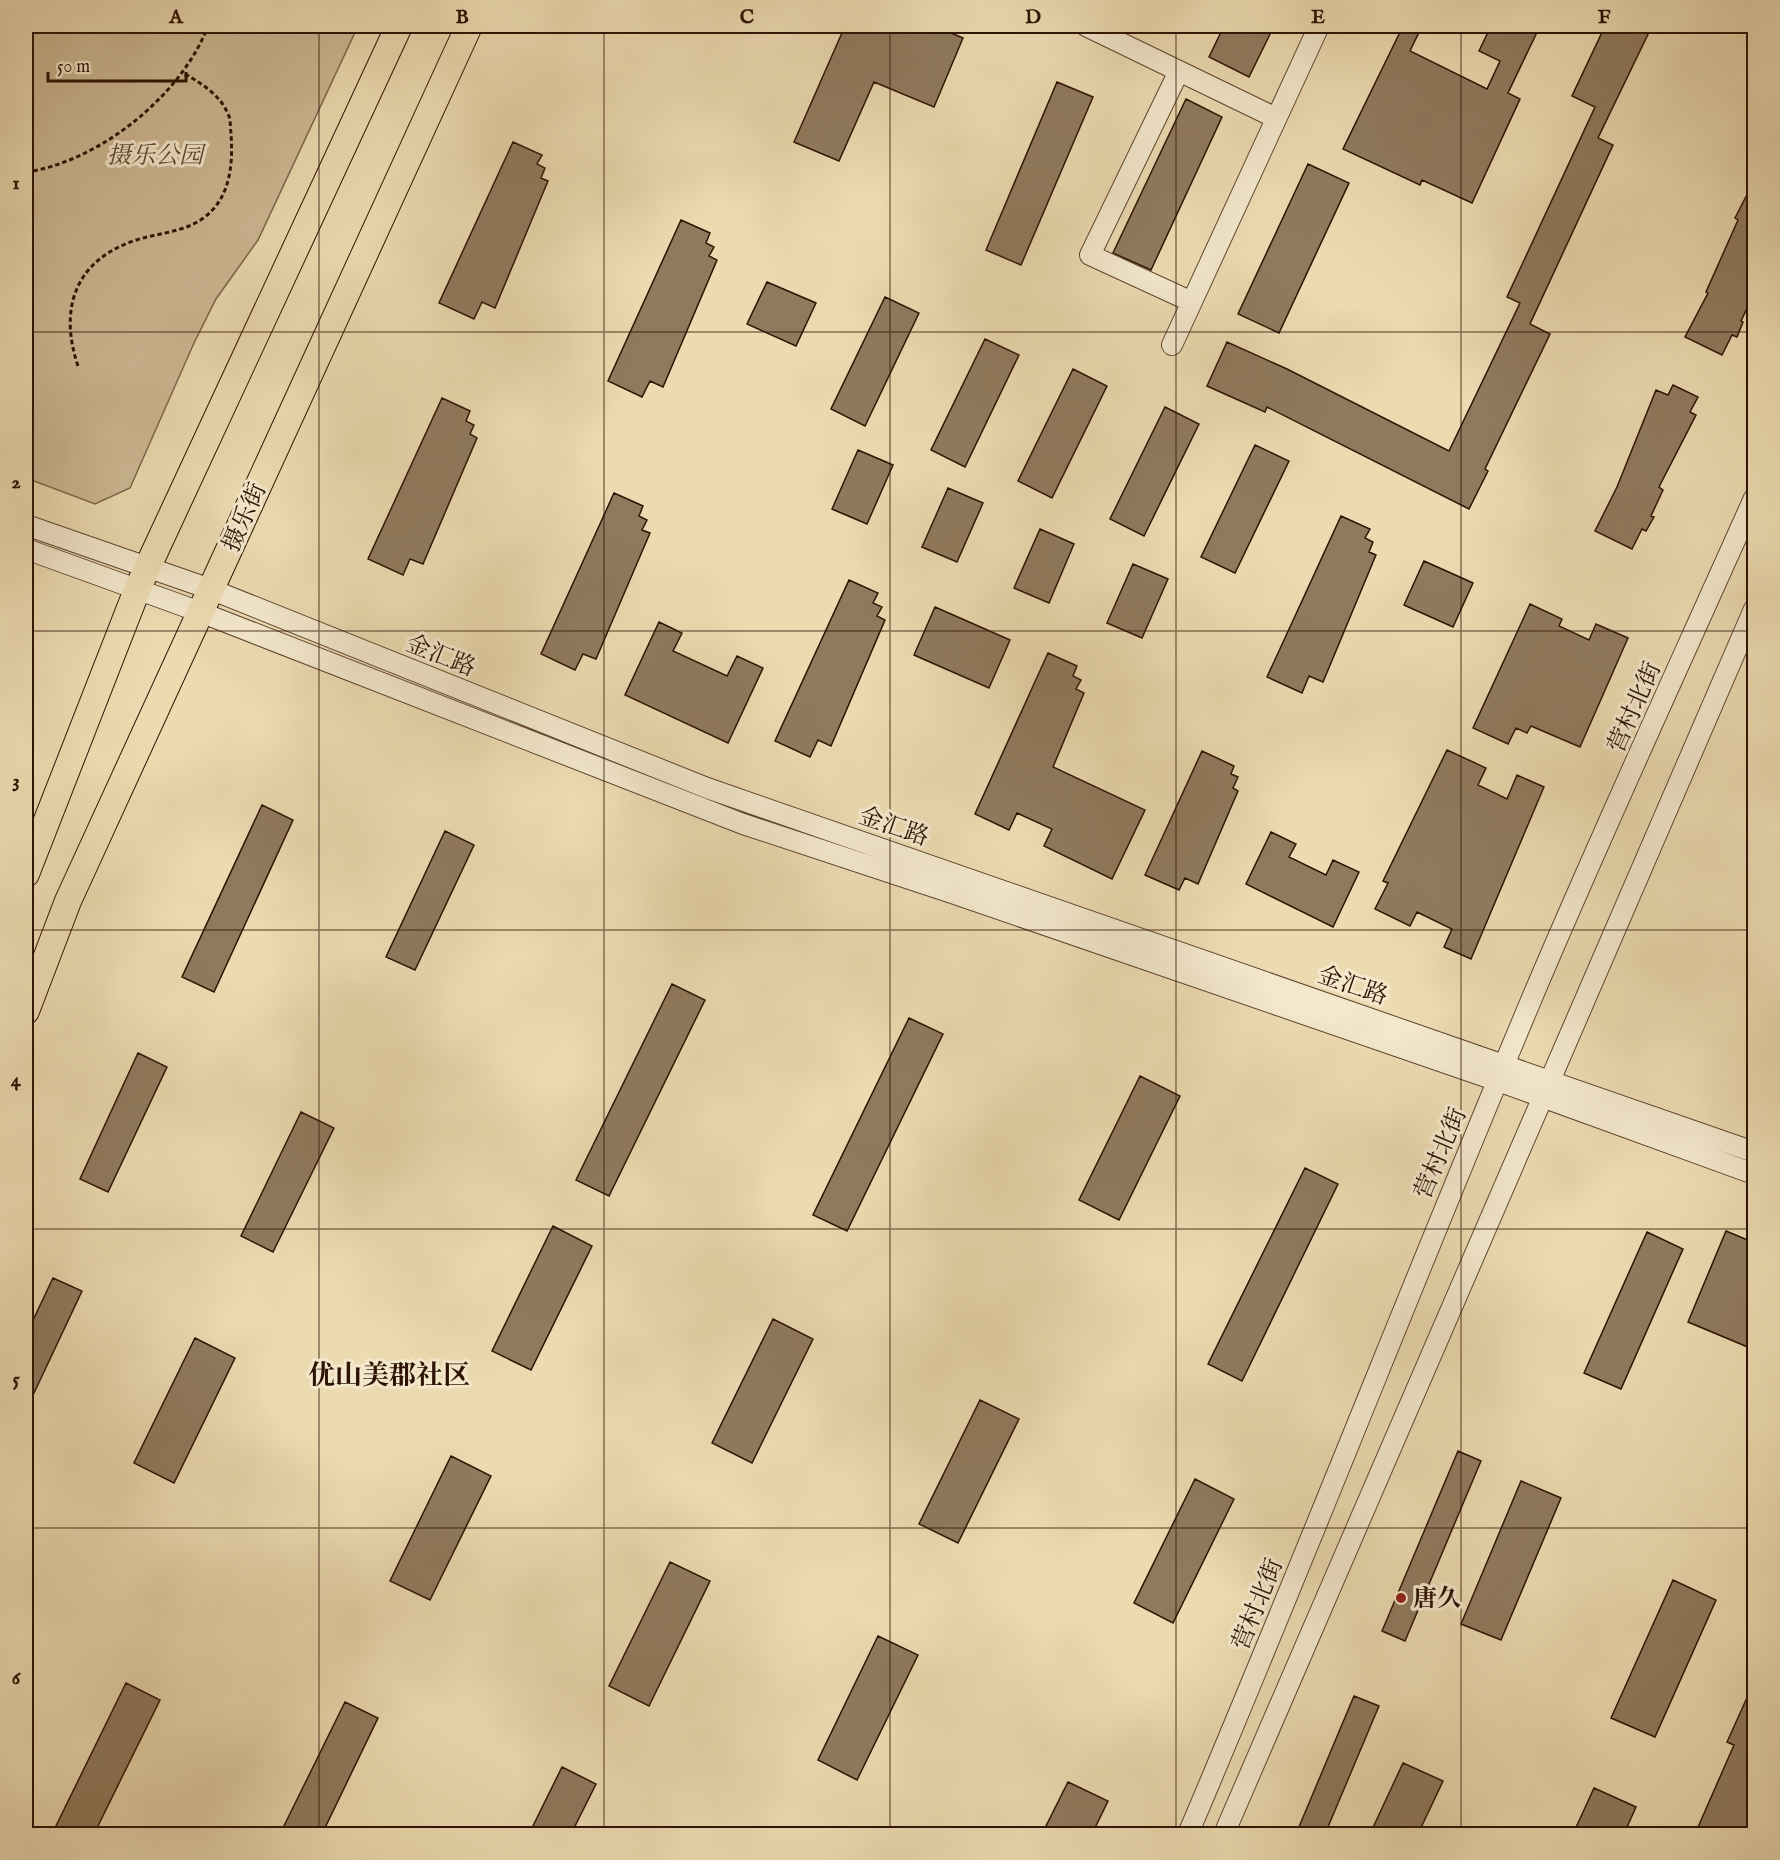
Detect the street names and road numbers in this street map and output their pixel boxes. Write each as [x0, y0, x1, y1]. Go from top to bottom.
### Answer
street label: 摄乐街 [217, 478, 274, 557]
street label: 金汇路 [401, 629, 480, 684]
street label: 营村北街 [1602, 657, 1669, 758]
street label: 金汇路 [854, 801, 933, 854]
street label: 金汇路 [1313, 960, 1392, 1013]
street label: 营村北街 [1408, 1103, 1474, 1204]
street label: 营村北街 [1226, 1554, 1291, 1655]

